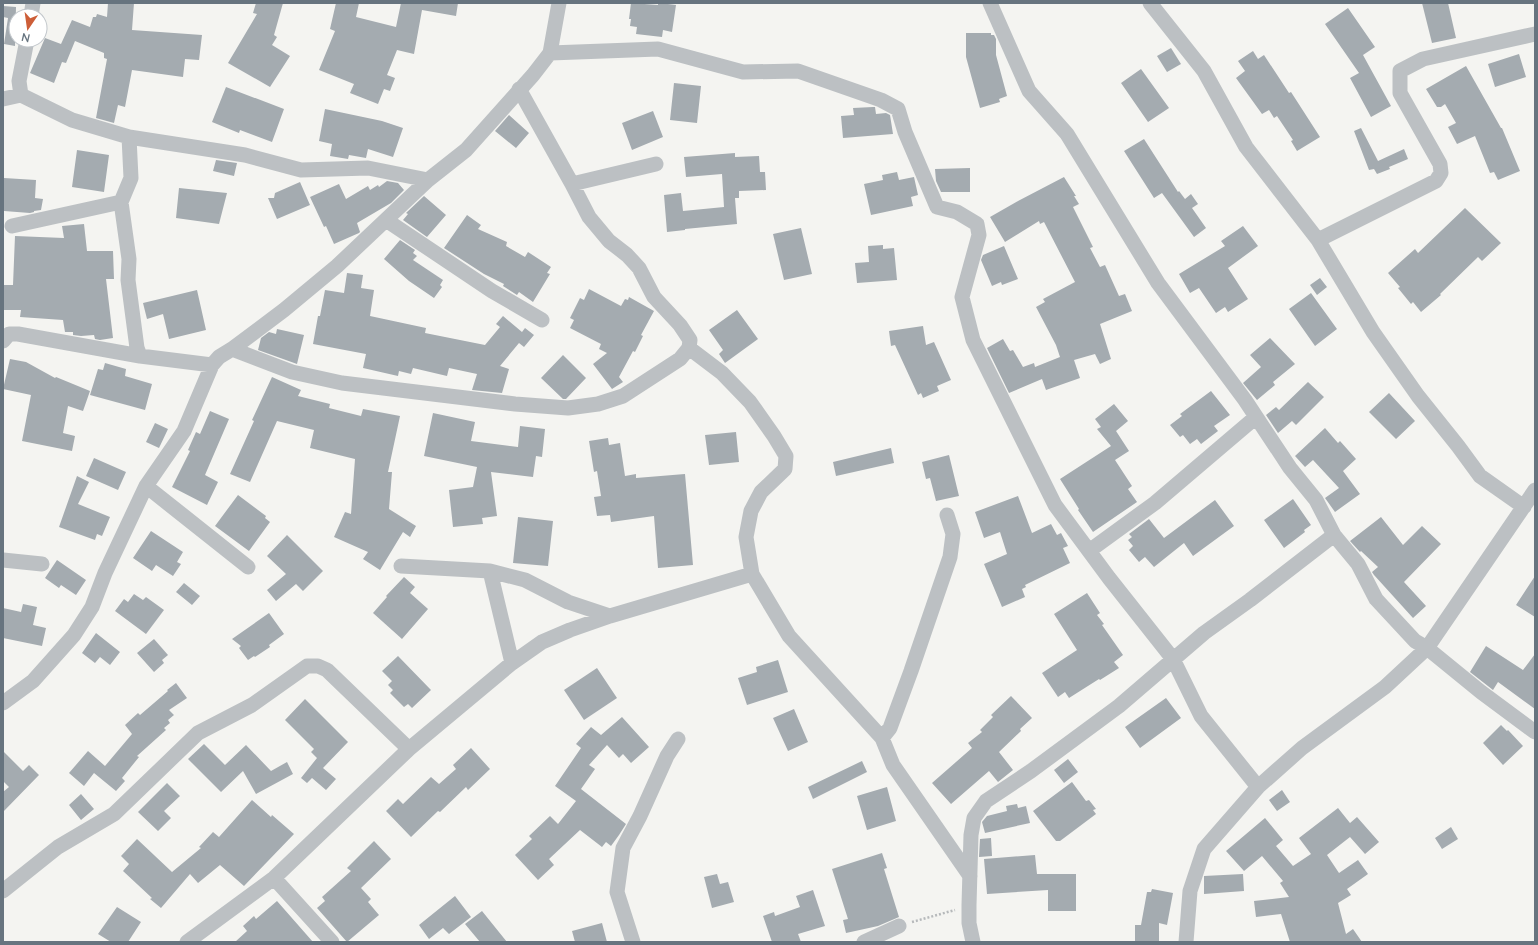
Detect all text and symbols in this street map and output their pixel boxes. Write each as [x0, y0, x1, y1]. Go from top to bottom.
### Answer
north arrow [8, 8, 48, 48]
text: N [20, 31, 31, 46]

